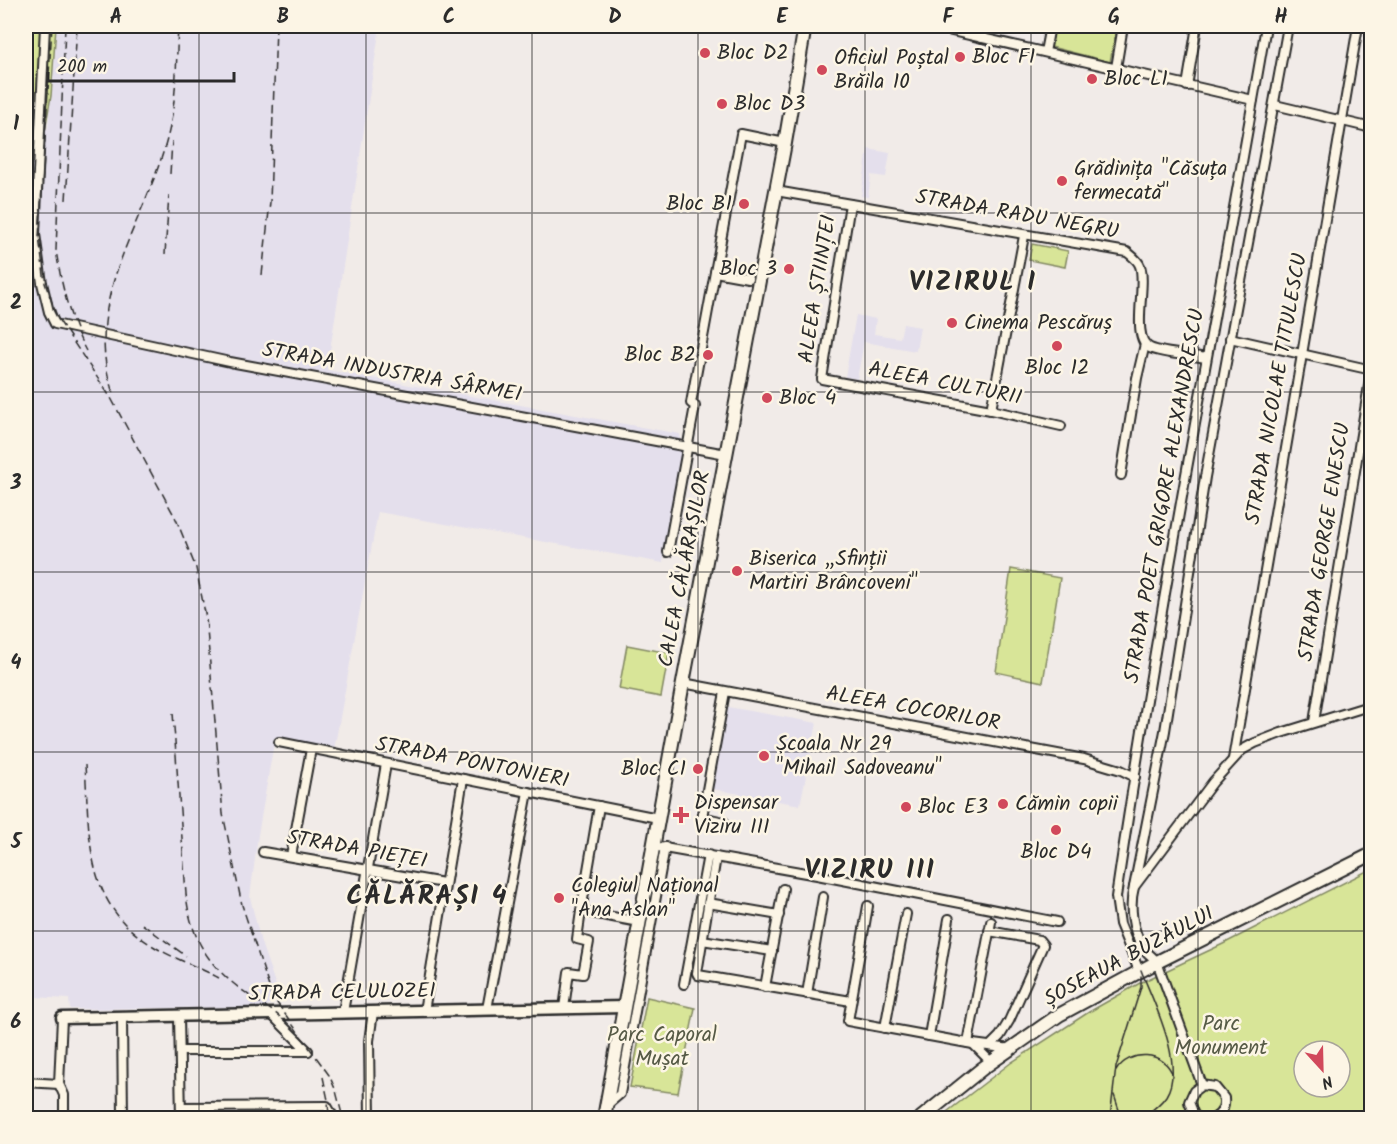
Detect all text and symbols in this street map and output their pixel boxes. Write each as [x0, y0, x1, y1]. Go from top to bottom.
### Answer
text: A [110, 2, 122, 34]
text: B [277, 2, 289, 34]
text: C [443, 2, 455, 34]
text: D [608, 2, 622, 34]
text: E [776, 2, 788, 34]
text: F [943, 2, 955, 34]
text: G [1108, 2, 1120, 34]
text: H [1274, 2, 1288, 34]
place label: Bloc D2 [717, 37, 789, 70]
place label: Bloc F1 [972, 41, 1035, 74]
place label: Oficiul Poștal Brăila 10 [834, 42, 949, 99]
scale bar [48, 45, 234, 83]
marker: Bloc D2 [698, 46, 712, 60]
marker: Bloc F1 [953, 50, 967, 64]
text: 200 m [57, 53, 107, 82]
marker: Oficiul Poștal Brăila 10 [815, 63, 829, 77]
place label: Bloc L1 [1104, 63, 1168, 96]
marker: Bloc L1 [1085, 72, 1099, 86]
place label: Bloc D3 [734, 88, 805, 121]
marker: Bloc D3 [715, 97, 729, 111]
text: 1 [13, 109, 19, 141]
place label: Grădinița "Căsuța fermecată" [1074, 153, 1227, 210]
marker: Grădinița "Căsuța fermecată" [1055, 174, 1069, 188]
street label: STRADA RADU NEGRU [913, 181, 1121, 249]
place label: Bloc B1 [666, 188, 732, 221]
marker: Bloc B1 [737, 197, 751, 211]
street label: ALEEA ȘTIINȚEI [790, 213, 846, 365]
street label: STRADA NICOLAE TITULESCU [1237, 251, 1317, 527]
place label: Bloc 3 [719, 253, 777, 286]
district label: VIZIRUL I [909, 261, 1037, 304]
marker: Bloc 3 [782, 262, 796, 276]
text: 2 [10, 288, 22, 320]
street label: STRADA POET GRIGORE ALEXANDRESCU [1116, 306, 1214, 686]
place label: Cinema Pescăruș [964, 307, 1112, 340]
marker: Cinema Pescăruș [945, 316, 959, 330]
street label: STRADA INDUSTRIA SÂRMEI [260, 334, 524, 412]
place label: Bloc B2 [625, 339, 696, 372]
marker: Bloc 12 [1050, 339, 1064, 353]
marker: Bloc B2 [701, 348, 715, 362]
place label: Bloc 12 [1025, 352, 1089, 385]
street label: ALEEA CULTURII [865, 353, 1025, 415]
place label: Bloc 4 [779, 382, 836, 415]
marker: Bloc 4 [760, 391, 774, 405]
street label: STRADA GEORGE ENESCU [1290, 420, 1360, 664]
text: 3 [10, 468, 22, 500]
street label: CALEA CĂLĂRAȘILOR [650, 468, 720, 670]
place label: Biserica „Sfinții Martiri Brâncoveni" [749, 543, 918, 600]
marker: Biserica „Sfinții Martiri Brâncoveni" [730, 564, 744, 578]
text: 4 [11, 648, 22, 680]
street label: ALEEA COCORILOR [823, 677, 1003, 741]
street label: STRADA PONTONIERI [372, 728, 572, 798]
place label: Școala Nr 29 "Mihail Sadoveanu" [776, 728, 942, 785]
marker: Școala Nr 29 "Mihail Sadoveanu" [757, 749, 771, 763]
place label: Bloc C1 [621, 753, 686, 786]
marker: Bloc C1 [691, 762, 705, 776]
place label: Dispensar Viziru III [694, 787, 779, 844]
place label: Cămin copii [1015, 788, 1119, 821]
place label: Bloc E3 [918, 791, 988, 824]
marker: Cămin copii [996, 797, 1010, 811]
marker: Bloc E3 [899, 800, 913, 814]
marker: Dispensar Viziru III [672, 806, 690, 824]
street label: STRADA PIEȚEI [284, 821, 430, 879]
marker: Bloc D4 [1049, 823, 1063, 837]
text: 5 [10, 827, 23, 859]
place label: Bloc D4 [1021, 836, 1091, 869]
district label: VIZIRU III [804, 849, 936, 892]
place label: Colegiul Național "Ana Aslan" [571, 870, 719, 927]
district label: CĂLĂRAȘI 4 [346, 875, 508, 918]
marker: Colegiul Național "Ana Aslan" [552, 891, 566, 905]
street label: ȘOSEAUA BUZĂULUI [1038, 898, 1220, 1016]
street label: STRADA CELULOZEI [248, 975, 436, 1011]
text: 6 [11, 1007, 22, 1039]
park label: Parc Monument [1175, 1008, 1268, 1065]
park label: Parc Caporal Mușat [607, 1019, 717, 1076]
north arrow [1292, 1039, 1352, 1099]
text: N [1318, 1068, 1336, 1095]

